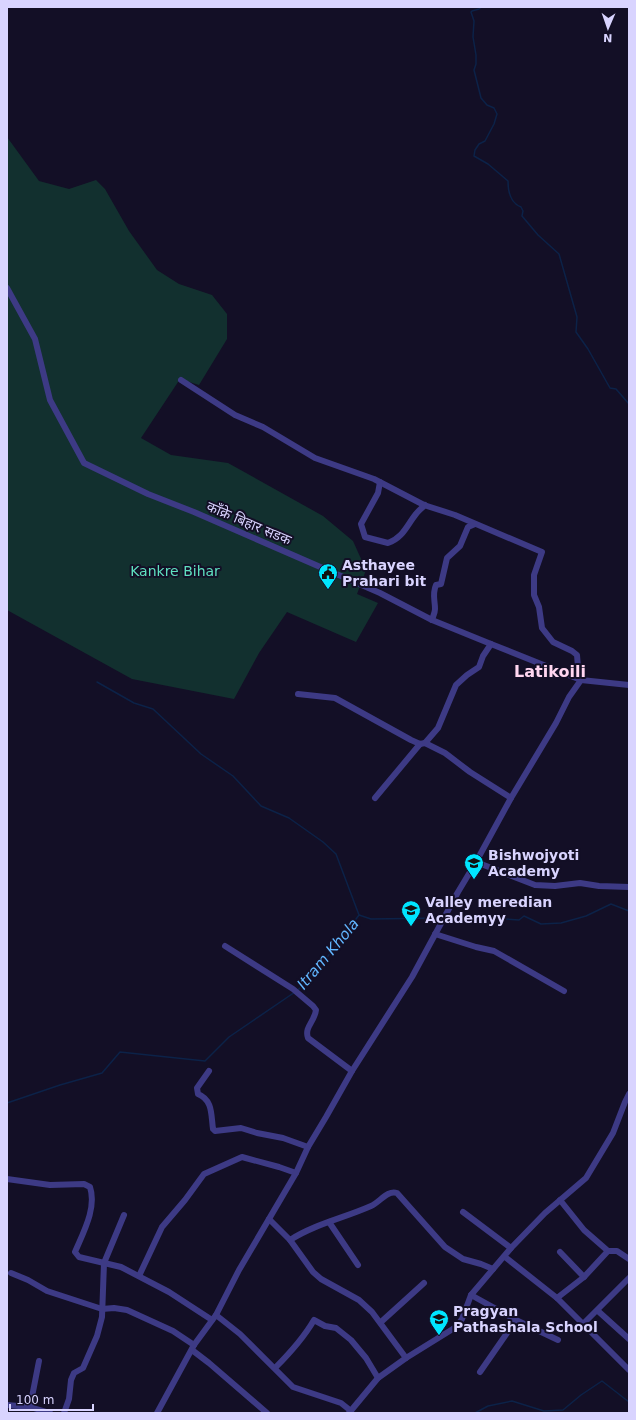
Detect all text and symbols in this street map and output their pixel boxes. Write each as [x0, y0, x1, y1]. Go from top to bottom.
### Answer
north arrow [588, 8, 628, 48]
text: N [603, 31, 613, 44]
street label: काँक्रे बिहार सडक [204, 497, 294, 548]
place label: Asthayee Prahari bit [342, 557, 426, 589]
public building icon: Asthayee Prahari bit [317, 562, 339, 590]
park label: Kankre Bihar [130, 563, 220, 579]
district label: Latikoili [514, 662, 586, 681]
place label: Bishwojyoti Academy [488, 847, 579, 879]
school or university icon: Bishwojyoti Academy [463, 852, 485, 880]
place label: Valley meredian Academyy [425, 894, 552, 926]
school or university icon: Valley meredian Academyy [400, 899, 422, 927]
water label: Itram Khola [293, 915, 363, 993]
place label: Pragyan Pathashala School [453, 1303, 598, 1335]
school or university icon: Pragyan Pathashala School [428, 1308, 450, 1336]
scale bar [10, 1386, 93, 1412]
text: 100 m [16, 1393, 54, 1407]

